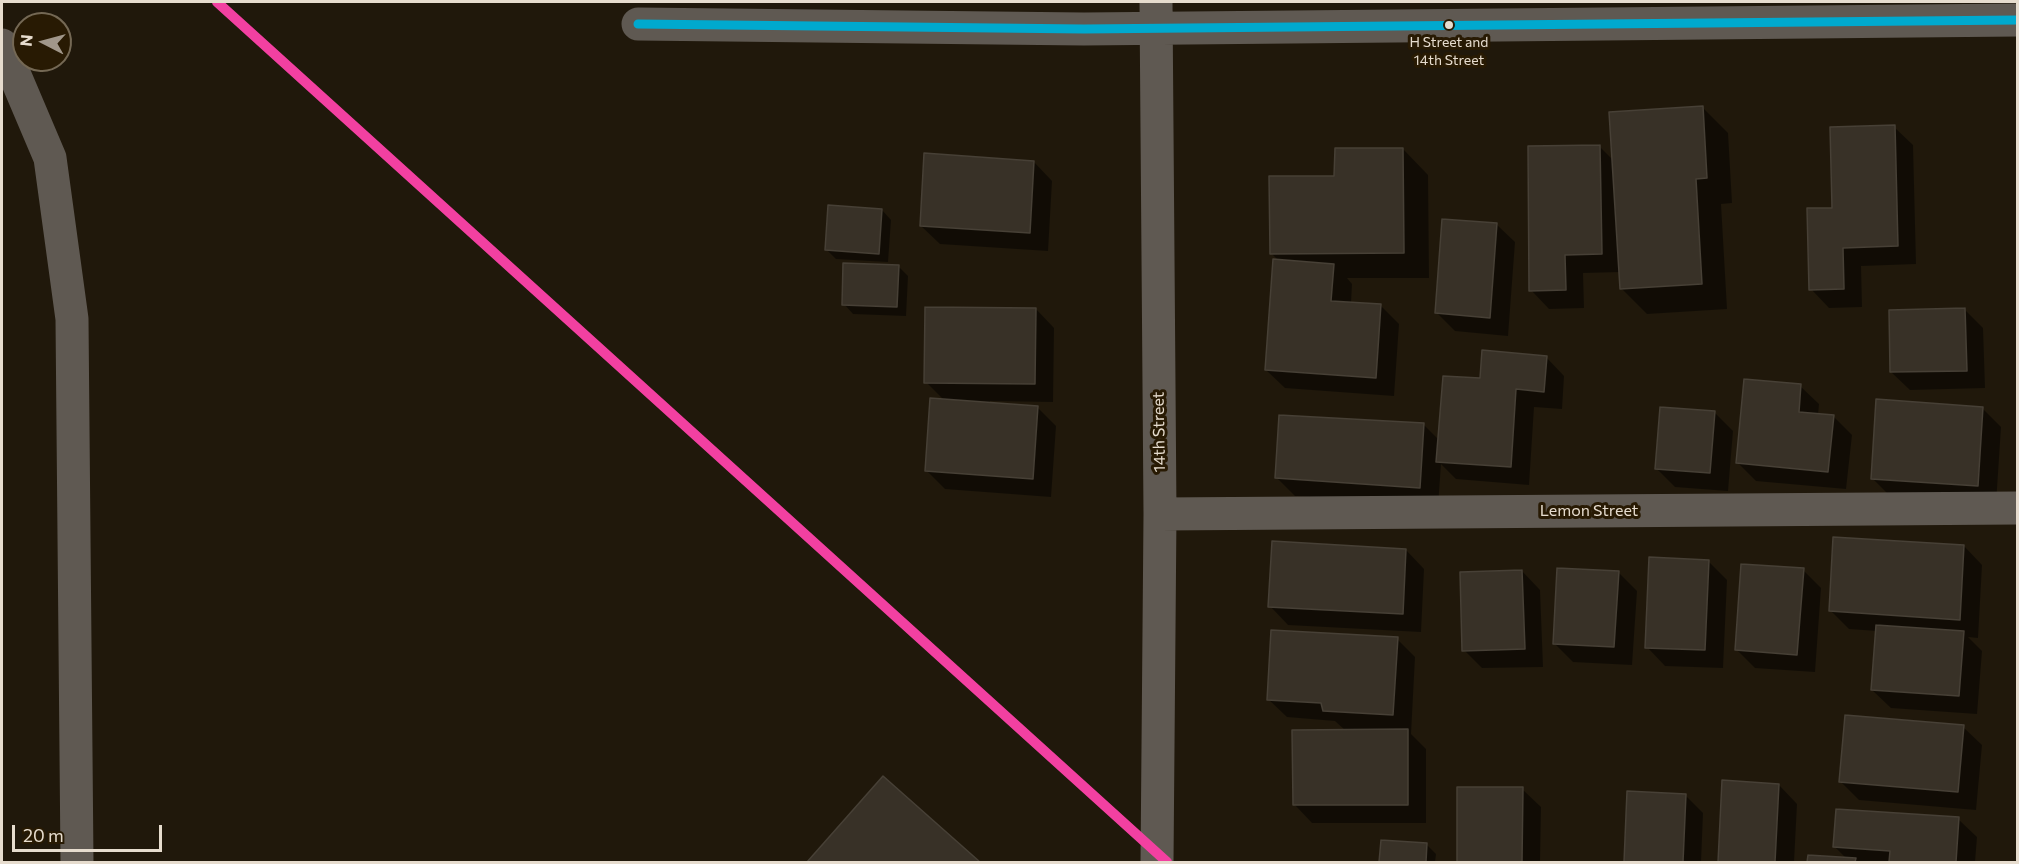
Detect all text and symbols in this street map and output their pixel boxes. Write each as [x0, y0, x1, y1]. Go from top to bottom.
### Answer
north arrow [12, 12, 72, 72]
marker: H Street and 14th Street [1443, 19, 1455, 31]
text: N [16, 33, 36, 47]
place label: H Street and 14th Street [1410, 34, 1488, 66]
street label: 14th Street [1149, 392, 1169, 472]
street label: Lemon Street [1540, 501, 1638, 521]
scale bar [15, 813, 165, 851]
text: 20 m [23, 824, 64, 846]

